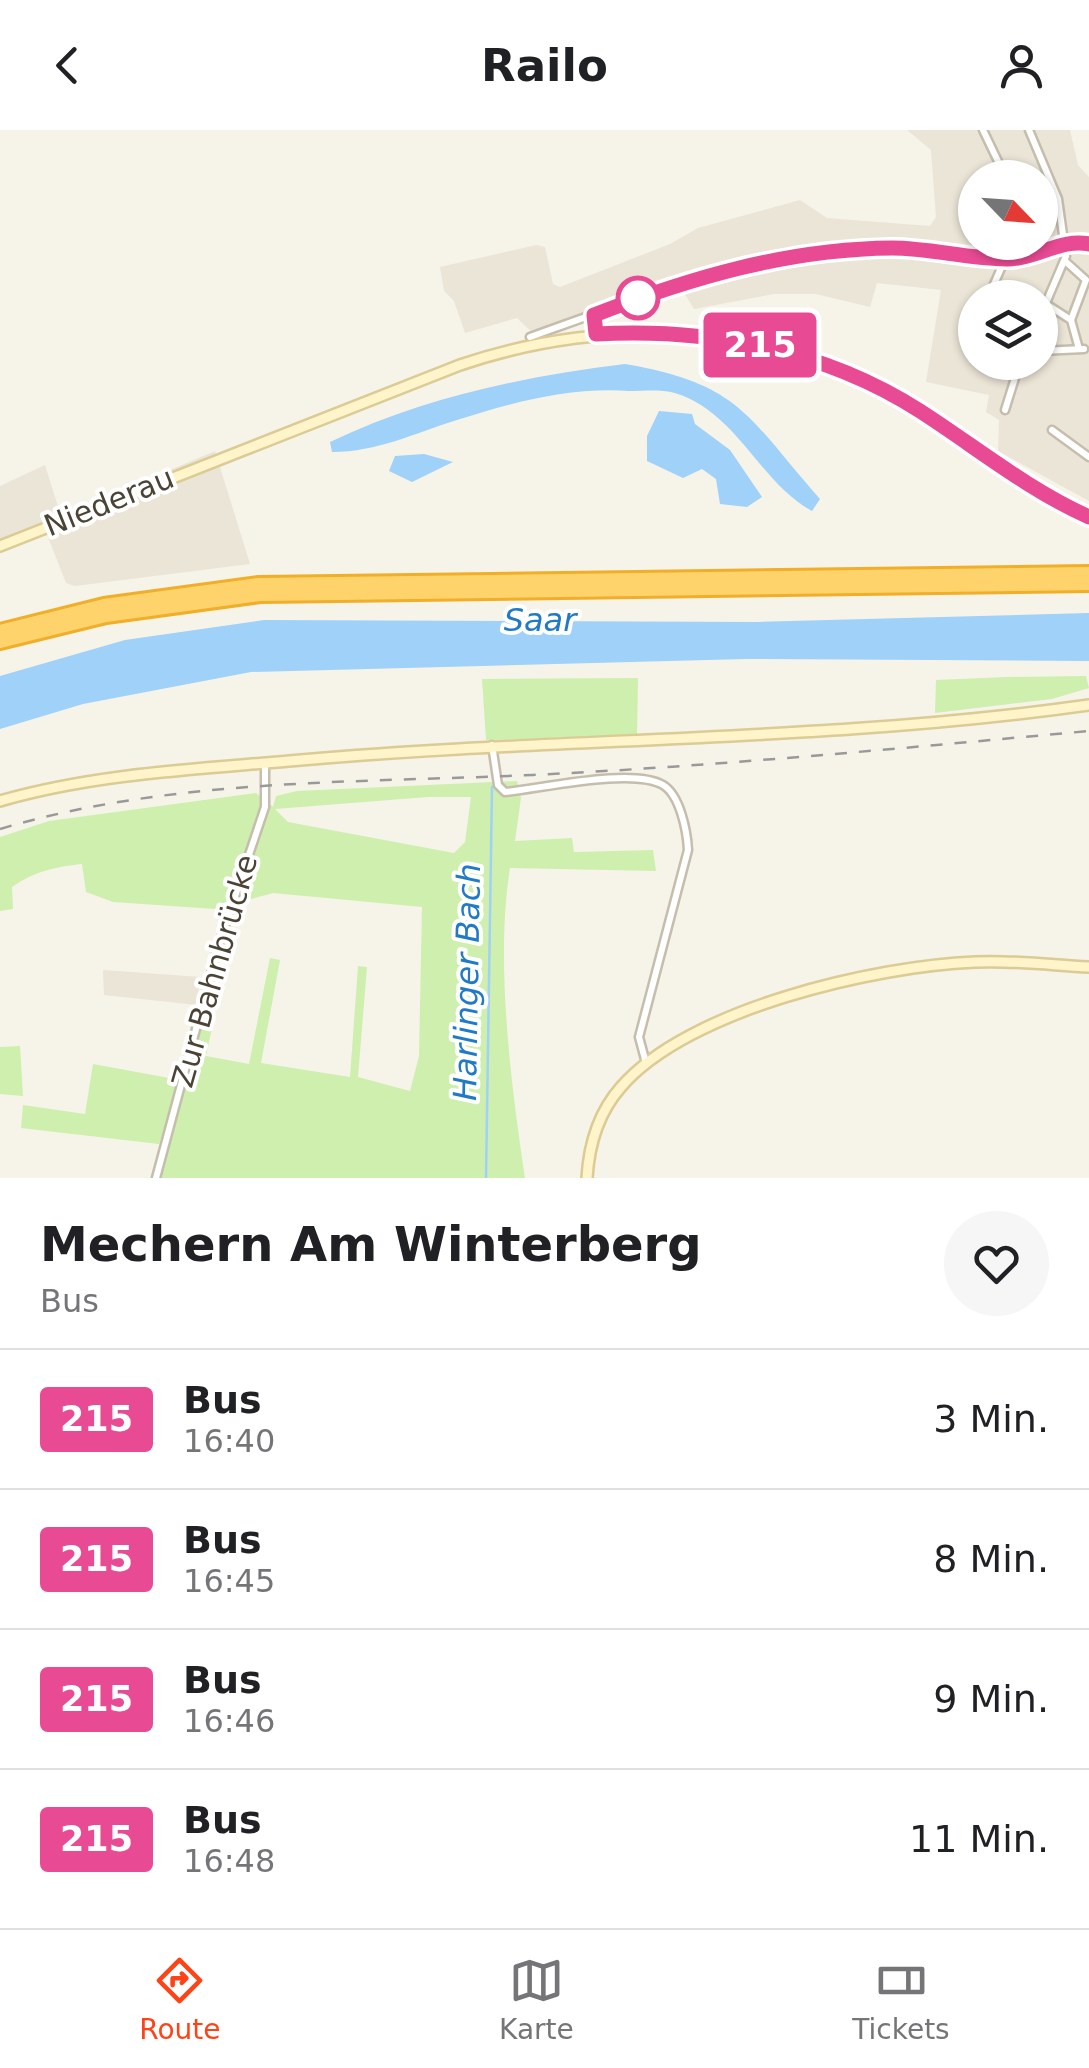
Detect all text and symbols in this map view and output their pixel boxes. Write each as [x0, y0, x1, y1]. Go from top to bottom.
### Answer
icon: back [40, 38, 95, 93]
icon: person [994, 38, 1049, 93]
text: Railo [481, 39, 608, 92]
north arrow [958, 160, 1058, 260]
map controls [958, 160, 1058, 380]
unlabelled marker [617, 277, 659, 319]
button: layers [958, 280, 1058, 380]
line badge: 215 [702, 312, 818, 378]
text: 215 [723, 325, 797, 365]
street label: Niederau [39, 460, 179, 543]
water label: Saar [504, 601, 578, 639]
street label: Zur Bahnbrücke [165, 851, 264, 1091]
water label: Harlinger Bach [446, 863, 488, 1101]
button: heart [944, 1211, 1049, 1316]
text: Mechern Am Winterberg [40, 1216, 702, 1272]
text: Bus [40, 1282, 99, 1320]
text: Bus [183, 1378, 262, 1422]
text: 3 Min. [933, 1397, 1049, 1441]
text: 215 [60, 1399, 133, 1439]
text: 16:40 [183, 1422, 275, 1460]
text: Bus [183, 1518, 262, 1562]
text: 8 Min. [933, 1537, 1049, 1581]
text: 215 [60, 1539, 133, 1579]
text: 16:45 [183, 1562, 275, 1600]
text: Bus [183, 1658, 262, 1702]
text: 9 Min. [933, 1677, 1049, 1721]
text: 215 [60, 1679, 133, 1719]
text: 16:46 [183, 1702, 275, 1740]
text: Bus [183, 1798, 262, 1842]
text: 11 Min. [909, 1817, 1049, 1861]
text: 215 [60, 1819, 133, 1859]
text: 16:48 [183, 1842, 275, 1880]
tab: Route [139, 1953, 221, 2046]
tab: Karte [499, 1953, 574, 2046]
tab: Tickets [852, 1953, 950, 2046]

